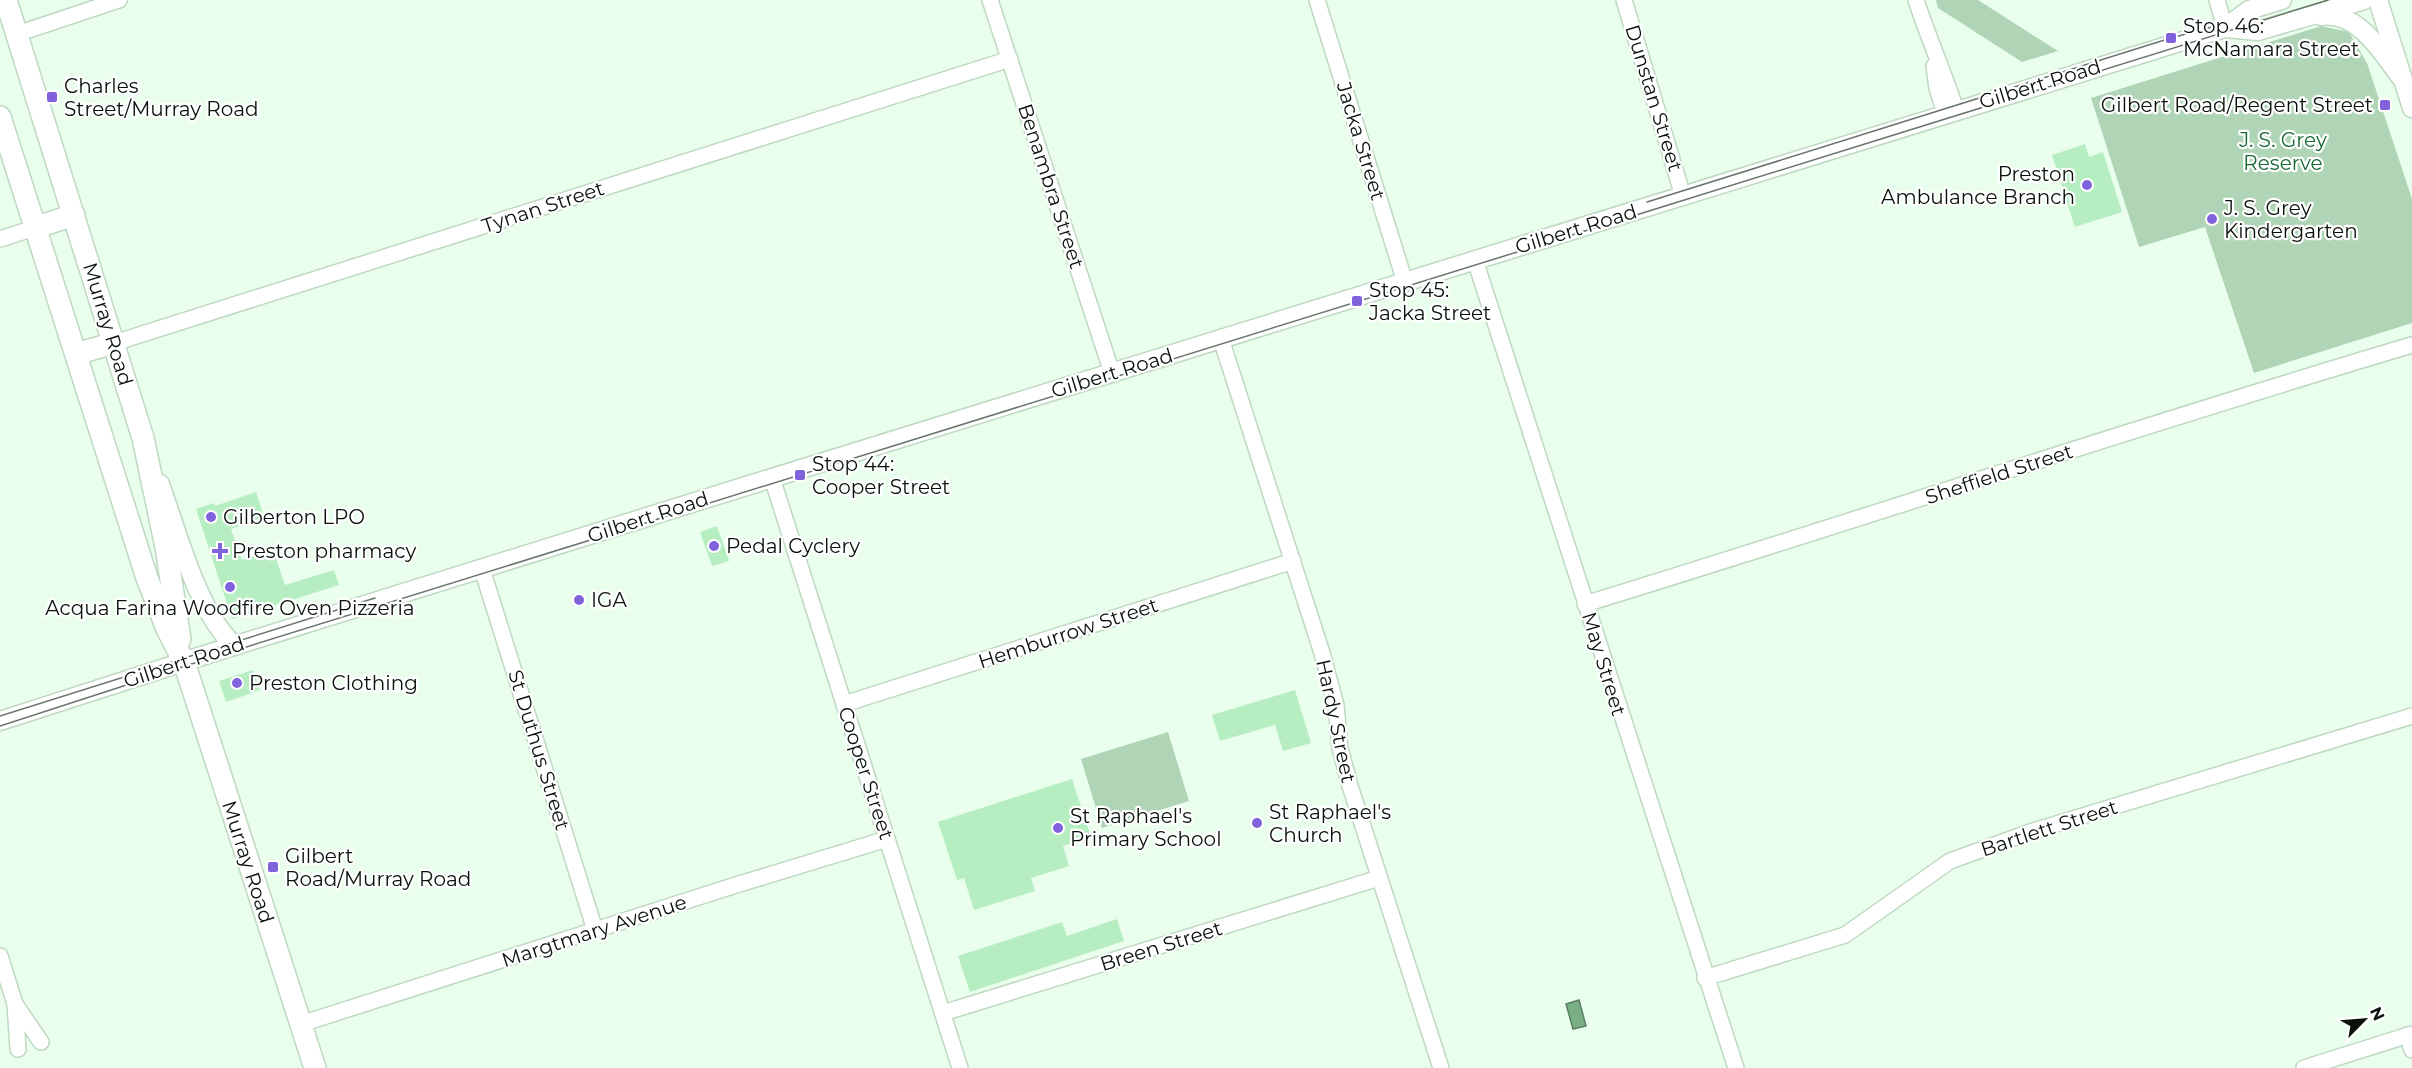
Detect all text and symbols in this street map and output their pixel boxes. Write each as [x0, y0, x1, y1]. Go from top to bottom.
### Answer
place label: Stop 46: McNamara Street [2183, 14, 2359, 61]
street label: Dunstan Street [1620, 22, 1688, 174]
marker: Stop 46: McNamara Street [2164, 31, 2178, 45]
street label: Gilbert Road [1976, 54, 2104, 114]
place label: Charles Street/Murray Road [64, 74, 259, 121]
street label: Jacka Street [1331, 78, 1390, 203]
marker: Charles Street/Murray Road [45, 90, 59, 104]
place label: Gilbert Road/Regent Street [2101, 93, 2373, 117]
marker: Gilbert Road/Regent Street [2378, 98, 2392, 112]
street label: Benambra Street [1013, 101, 1089, 271]
park label: J. S. Grey Reserve [2238, 128, 2327, 175]
place label: Preston Ambulance Branch [1881, 162, 2075, 209]
street label: Tynan Street [479, 176, 607, 238]
marker: Preston Ambulance Branch [2080, 178, 2094, 192]
place label: J. S. Grey Kindergarten [2223, 196, 2358, 243]
street label: Gilbert Road [1512, 199, 1640, 259]
marker: J. S. Grey Kindergarten [2205, 212, 2219, 226]
street label: Murray Road [78, 260, 138, 388]
place label: Stop 45: Jacka Street [1368, 278, 1491, 325]
marker: Stop 45: Jacka Street [1350, 294, 1364, 308]
street label: Gilbert Road [1048, 343, 1176, 403]
street label: Sheffield Street [1922, 439, 2076, 509]
place label: Stop 44: Cooper Street [812, 452, 950, 499]
marker: Stop 44: Cooper Street [793, 468, 807, 482]
street label: Gilbert Road [584, 486, 712, 548]
place label: Gilberton LPO [223, 505, 365, 529]
marker: Gilberton LPO [204, 510, 218, 524]
place label: Pedal Cyclery [726, 534, 860, 558]
place label: Preston pharmacy [232, 539, 416, 563]
marker: Pedal Cyclery [707, 539, 721, 553]
marker: Preston pharmacy [213, 544, 227, 558]
marker: Acqua Farina Woodfire Oven Pizzeria [223, 580, 237, 594]
place label: IGA [591, 588, 628, 612]
marker: IGA [572, 593, 586, 607]
street label: Hemburrow Street [975, 593, 1161, 673]
place label: Acqua Farina Woodfire Oven Pizzeria [45, 596, 415, 620]
street label: May Street [1577, 609, 1631, 719]
street label: Gilbert Road [120, 631, 248, 693]
street label: Hardy Street [1311, 657, 1361, 785]
street label: St Duthus Street [503, 667, 575, 833]
place label: Preston Clothing [249, 671, 418, 695]
marker: Preston Clothing [230, 676, 244, 690]
street label: Cooper Street [833, 704, 899, 842]
street label: Bartlett Street [1978, 795, 2120, 861]
street label: Murray Road [217, 798, 279, 926]
place label: St Raphael's Church [1269, 800, 1391, 847]
place label: St Raphael's Primary School [1070, 804, 1222, 851]
marker: St Raphael's Church [1250, 816, 1264, 830]
marker: St Raphael's Primary School [1051, 821, 1065, 835]
place label: Gilbert Road/Murray Road [285, 844, 471, 891]
marker: Gilbert Road/Murray Road [266, 860, 280, 874]
street label: Margtmary Avenue [499, 890, 689, 972]
street label: Breen Street [1097, 916, 1225, 976]
north arrow [2334, 990, 2394, 1050]
text: N [2366, 1004, 2388, 1024]

